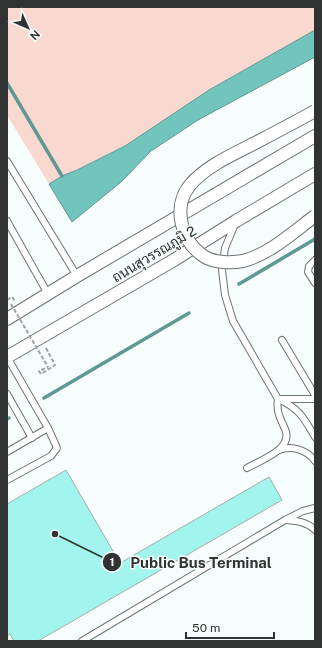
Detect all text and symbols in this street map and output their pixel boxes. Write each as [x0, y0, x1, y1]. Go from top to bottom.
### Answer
north arrow [8, 8, 48, 48]
text: N [28, 28, 42, 42]
street label: ถนนสุวรรณภูมิ 2 [109, 223, 200, 287]
callout: Public Bus Terminal [102, 549, 280, 576]
text: Public Bus Terminal [130, 554, 272, 571]
text: 1 [109, 555, 115, 569]
scale bar [186, 614, 274, 640]
text: 50 m [192, 621, 220, 635]

